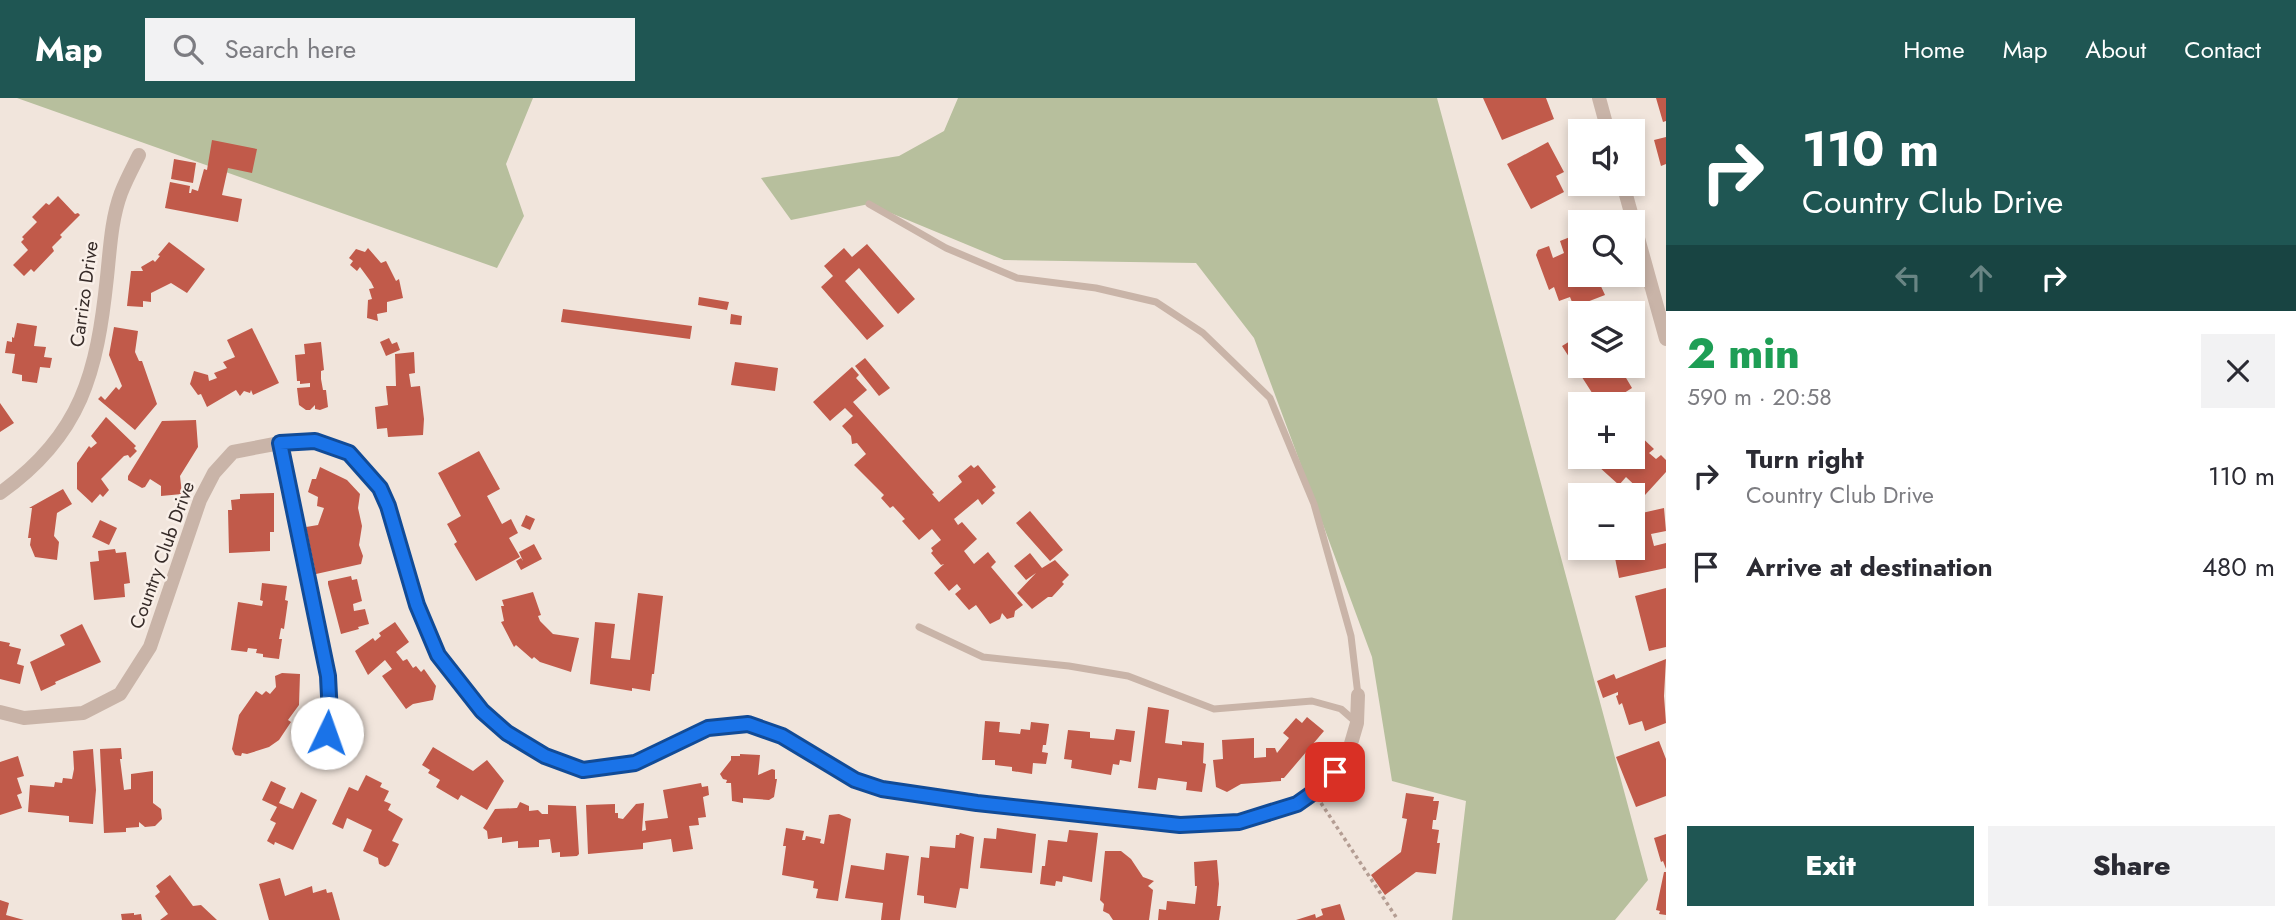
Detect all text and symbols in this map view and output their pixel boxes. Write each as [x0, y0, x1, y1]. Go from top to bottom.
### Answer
search box [145, 18, 635, 81]
text: Map [35, 26, 103, 73]
icon: search [169, 30, 207, 68]
text: Search here [225, 30, 356, 68]
text: Home [1903, 32, 1965, 67]
text: Map [2003, 32, 2047, 67]
text: About [2085, 32, 2146, 67]
text: Contact [2184, 32, 2261, 67]
text: 110 m [1802, 114, 1939, 184]
map controls [1568, 119, 1645, 560]
button: sound [1568, 119, 1645, 196]
icon: right [1687, 126, 1778, 217]
text: Country Club Drive [1802, 179, 2063, 225]
button: search [1568, 210, 1645, 287]
street label: Carrizo Drive [63, 239, 105, 349]
icon: left [1889, 259, 1927, 297]
icon: ahead [1962, 259, 2000, 297]
icon: right [2035, 259, 2073, 297]
button: layers [1568, 301, 1645, 378]
text: 2 min [1687, 323, 1800, 384]
button: close [2201, 334, 2275, 408]
text: 590 m · 20:58 [1687, 380, 1832, 414]
button: + [1568, 392, 1645, 469]
text: Turn right [1746, 440, 1864, 478]
icon: right [1687, 457, 1725, 495]
text: 110 m [2208, 457, 2275, 495]
street label: Country Club Drive [123, 477, 201, 633]
text: Country Club Drive [1746, 478, 1934, 512]
button: − [1568, 483, 1645, 560]
icon: arrive [1687, 548, 1725, 586]
text: Arrive at destination [1746, 548, 1993, 586]
text: 480 m [2202, 548, 2275, 586]
position arrow [290, 696, 364, 770]
pin [1305, 742, 1365, 802]
icon: arrive [1316, 753, 1354, 791]
button: Exit [1687, 826, 1974, 906]
button: Share [1988, 826, 2275, 906]

